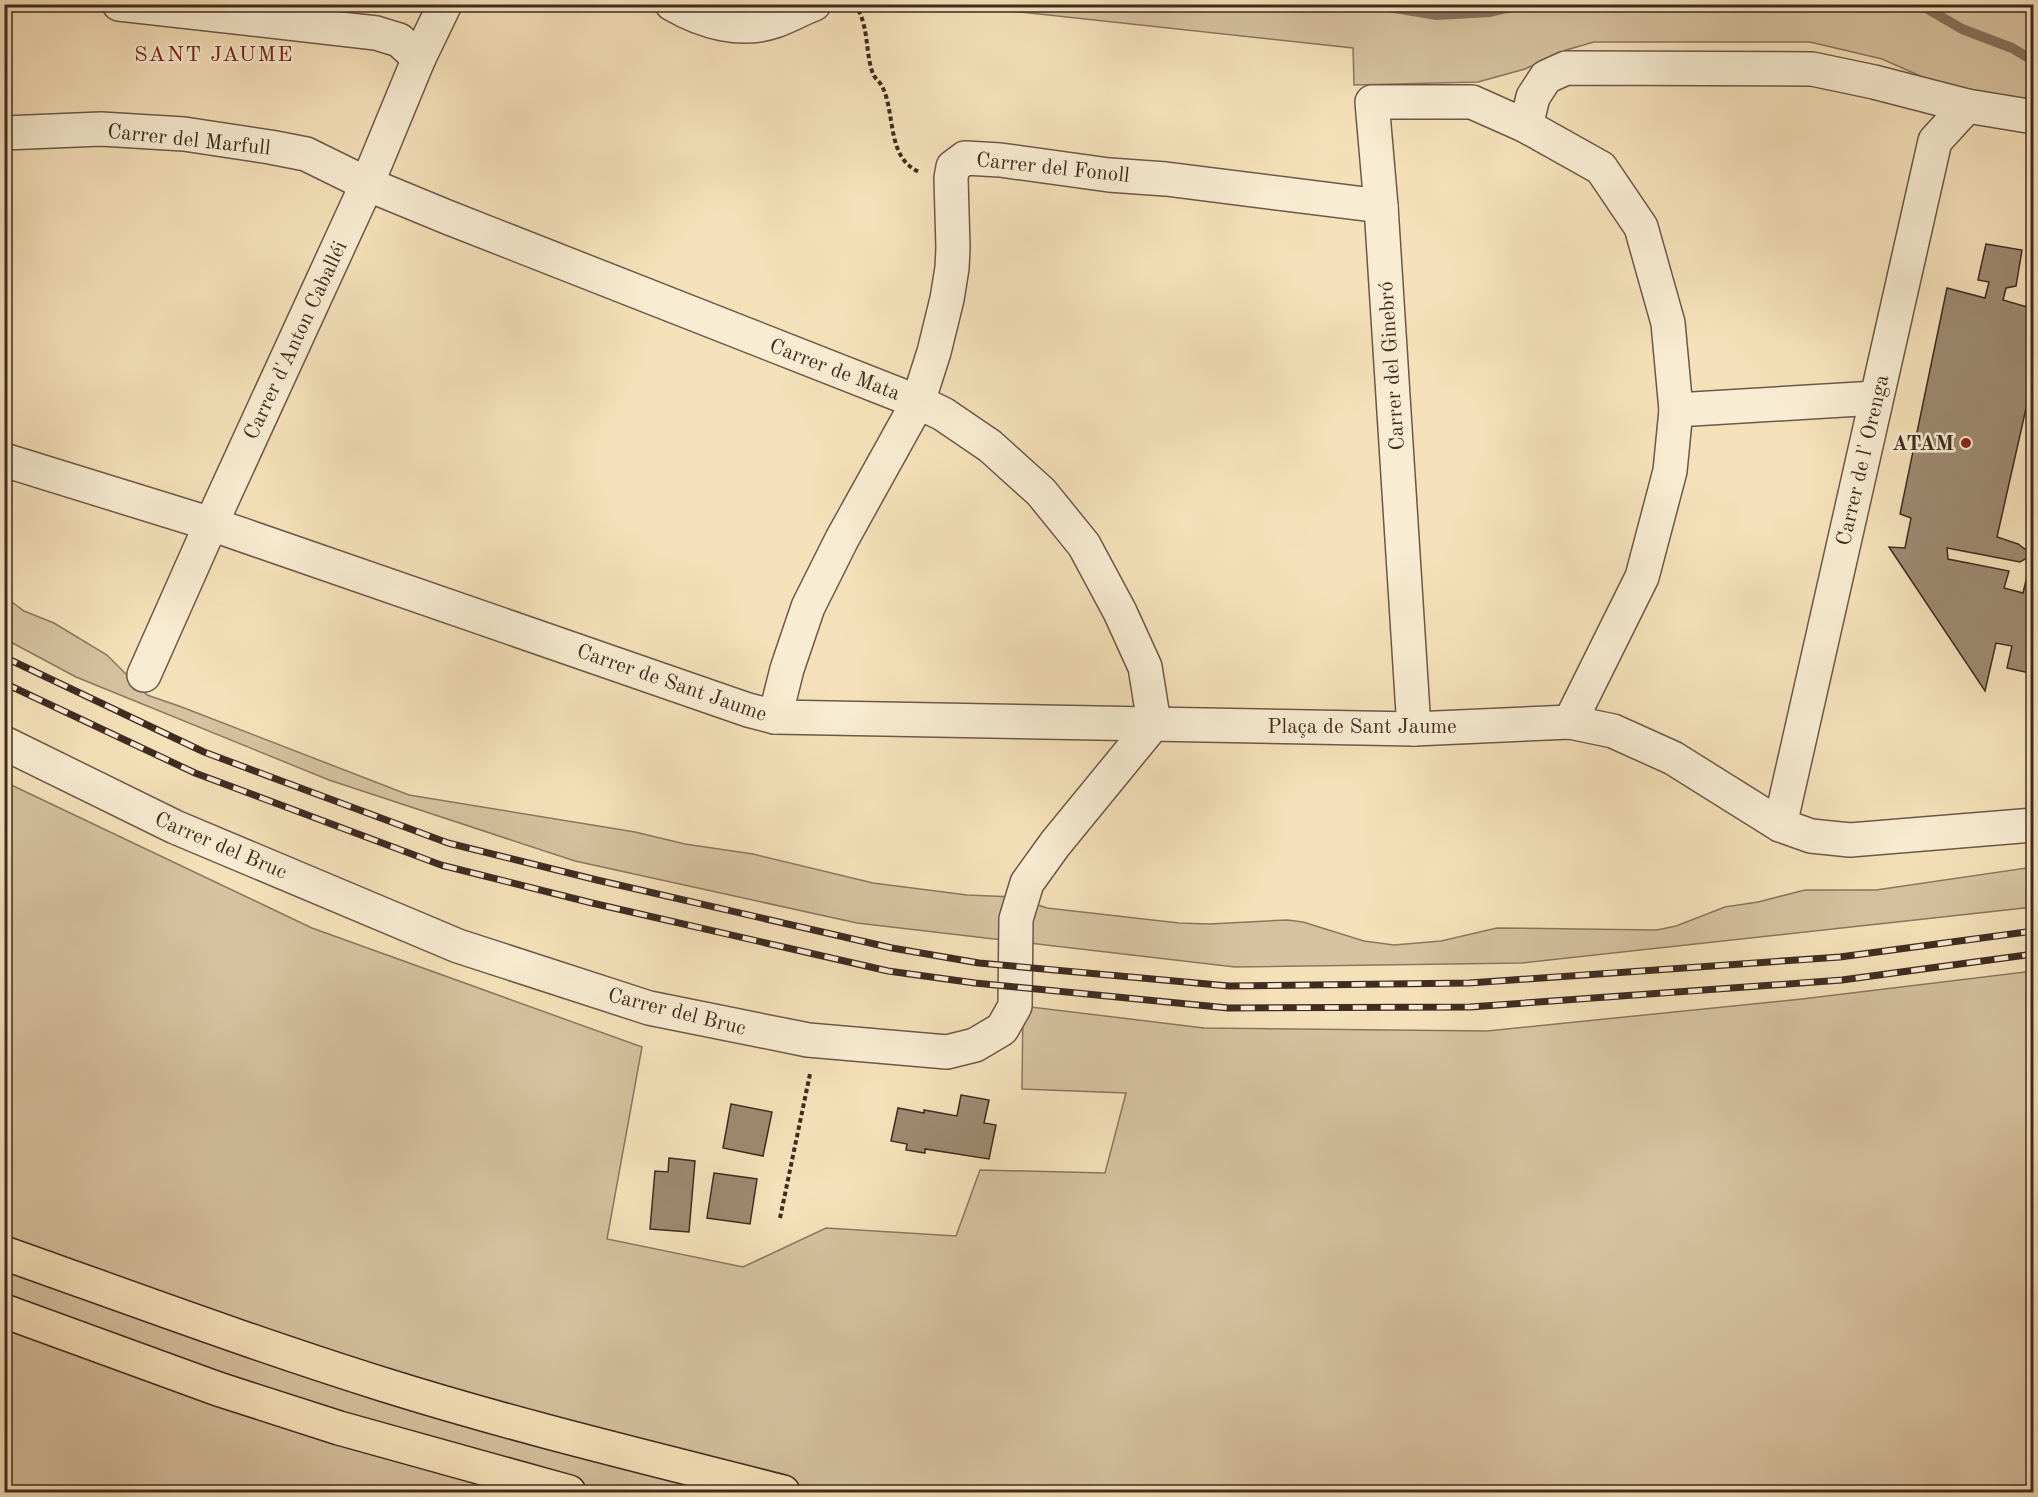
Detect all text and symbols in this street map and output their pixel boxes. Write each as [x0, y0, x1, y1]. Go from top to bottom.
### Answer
district label: SANT JAUME [134, 44, 294, 66]
street label: Carrer del Marfull [106, 121, 272, 160]
street label: Carrer del Fonoll [975, 150, 1131, 187]
street label: Carrer d'Anton Caballéi [241, 238, 352, 443]
street label: Carrer del Ginebró [1376, 281, 1409, 451]
street label: Carrer de Mata [766, 336, 903, 405]
street label: Carrer de l' Orenga [1834, 373, 1893, 548]
place label: ATAM [1892, 434, 1954, 455]
marker: ATAM [1959, 436, 1973, 450]
street label: Carrer de Sant Jaume [574, 641, 769, 726]
street label: Plaça de Sant Jaume [1267, 717, 1457, 738]
street label: Carrer del Bruc [151, 809, 290, 884]
street label: Carrer del Bruc [605, 985, 748, 1040]

